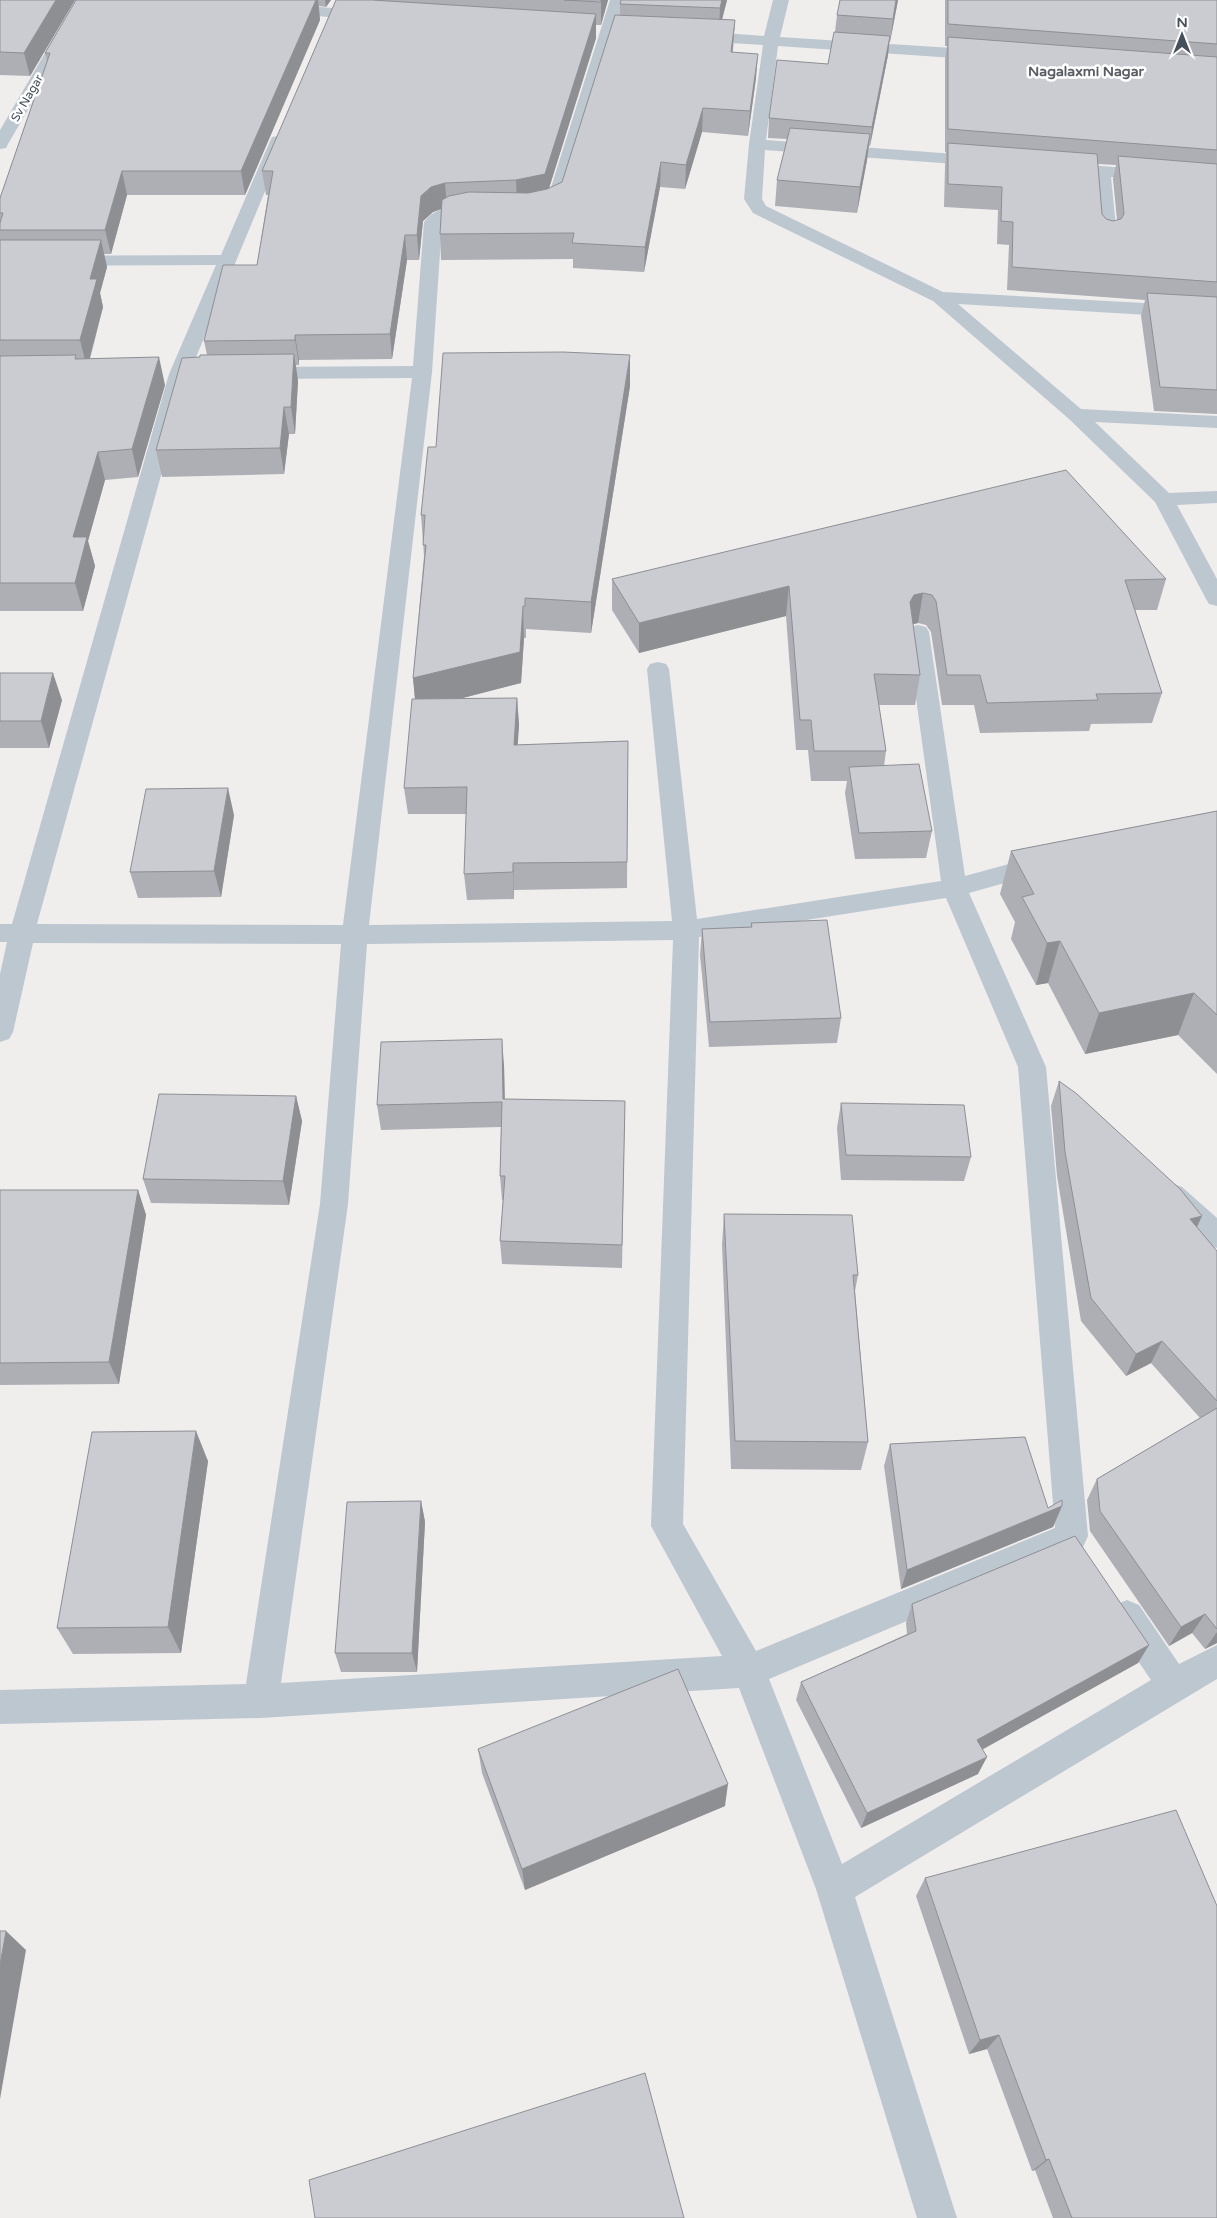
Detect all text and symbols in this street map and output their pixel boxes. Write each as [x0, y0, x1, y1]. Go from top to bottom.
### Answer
north arrow [1157, 10, 1207, 60]
text: N [1176, 14, 1188, 31]
district label: Nagalaxmi Nagar [1028, 63, 1145, 80]
street label: Sv Nagar [8, 72, 46, 124]

